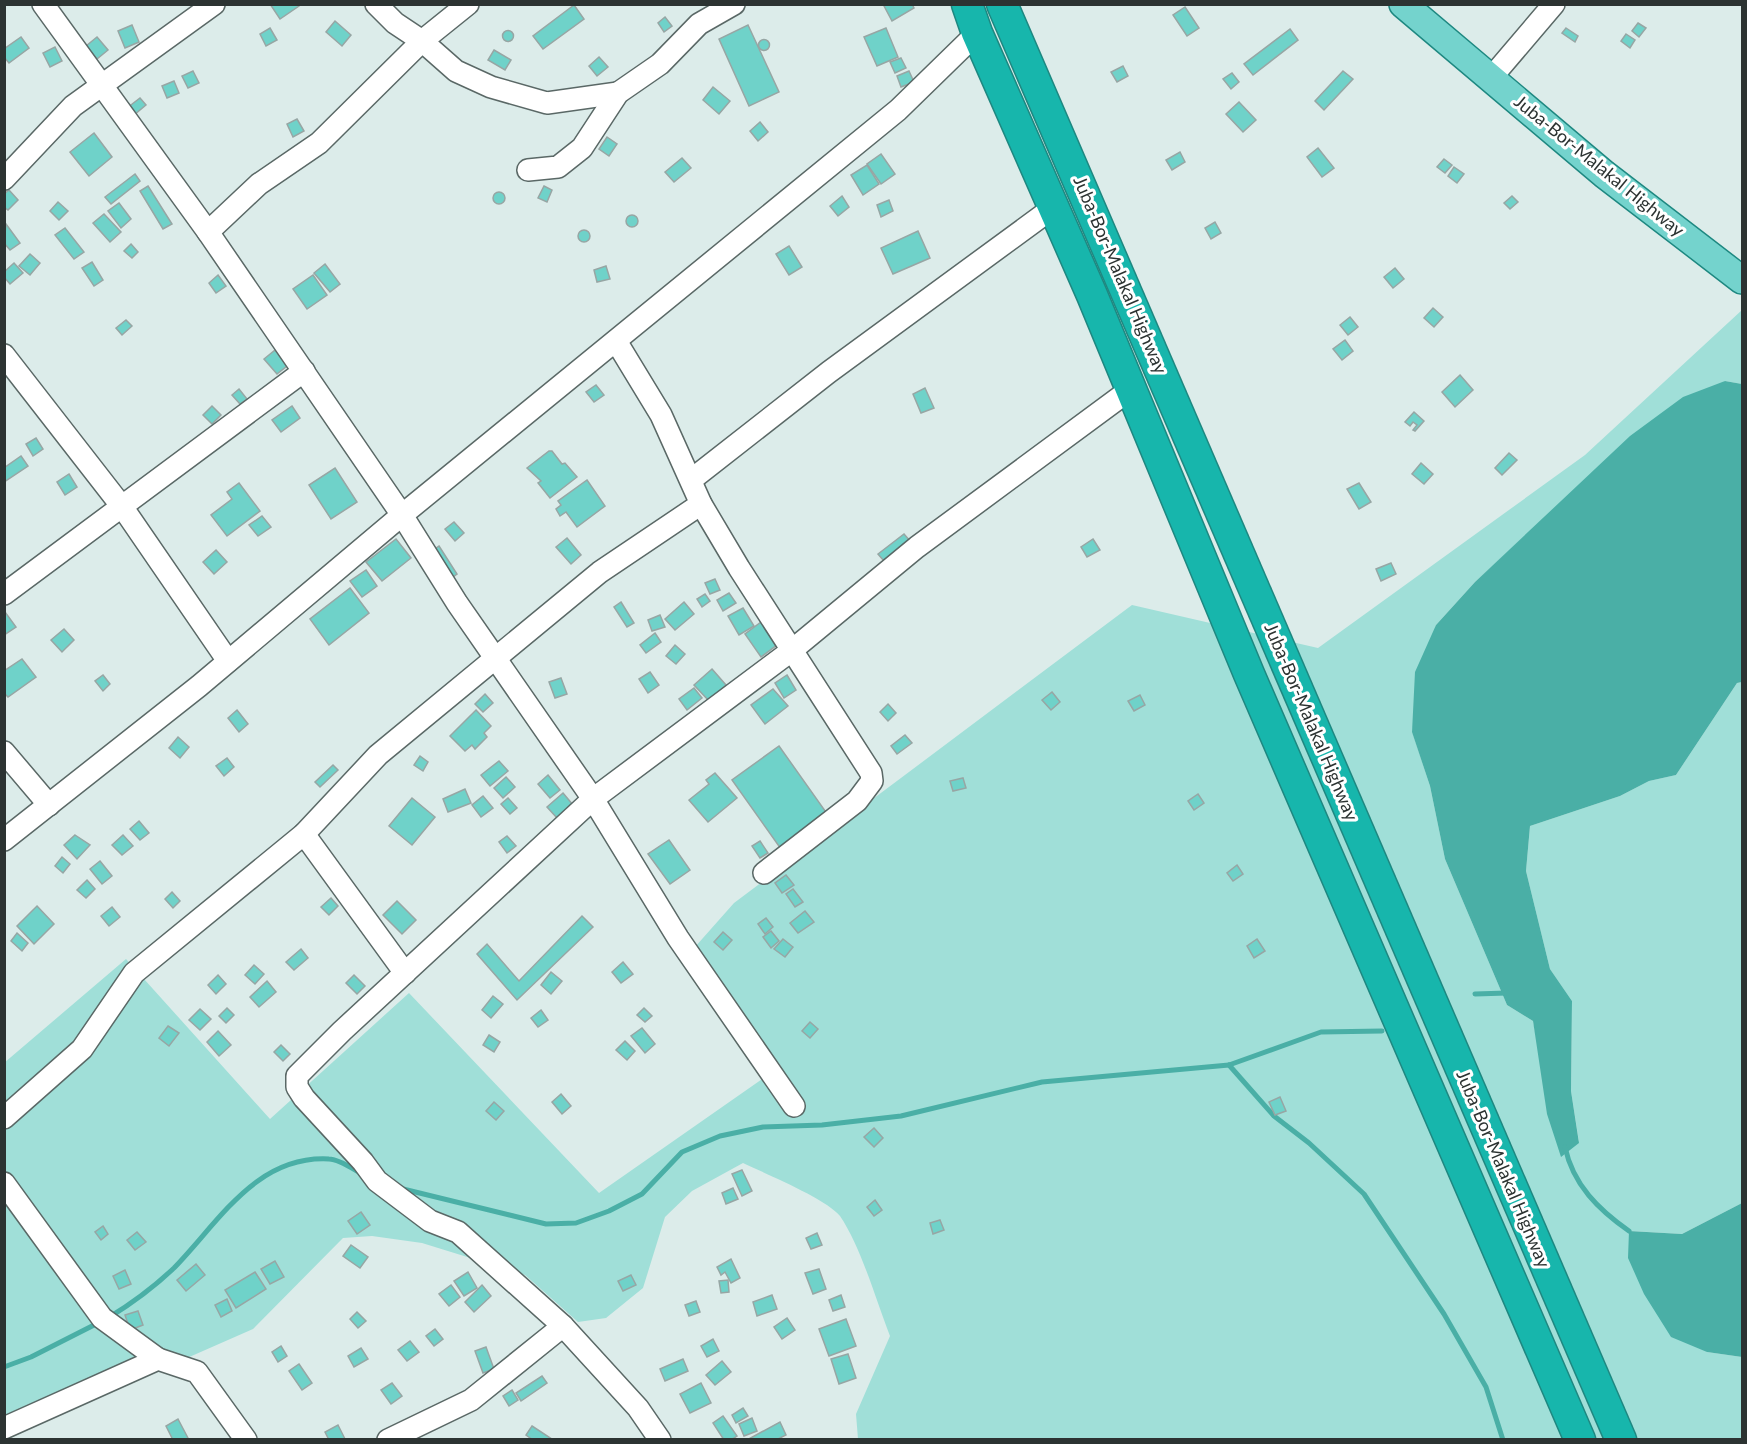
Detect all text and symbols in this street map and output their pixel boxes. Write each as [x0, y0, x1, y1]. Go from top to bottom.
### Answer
street label: Juba-Bor-Malakal Highway [1510, 90, 1690, 241]
street label: Juba-Bor-Malakal Highway [1069, 172, 1173, 377]
street label: Juba-Bor-Malakal Highway [1260, 619, 1364, 824]
street label: Juba-Bor-Malakal Highway [1452, 1066, 1556, 1271]

